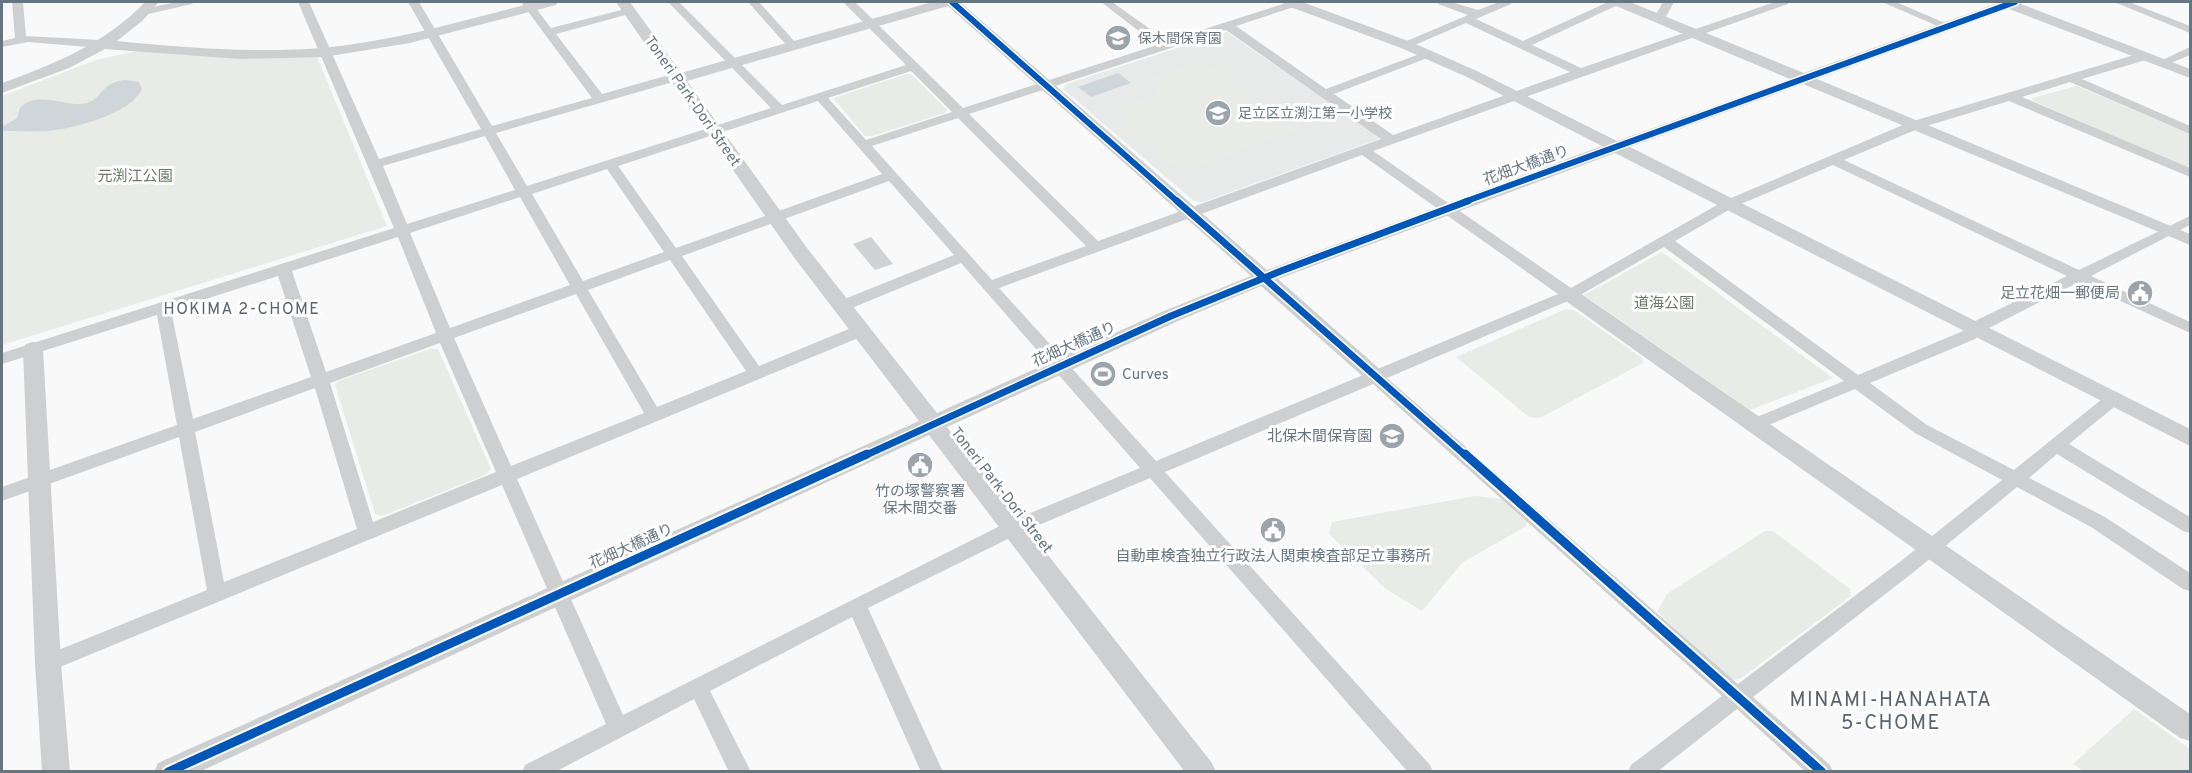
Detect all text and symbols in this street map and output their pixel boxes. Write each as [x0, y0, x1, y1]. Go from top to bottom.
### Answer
school or university icon: 保木間保育園 [1103, 23, 1133, 53]
place label: 保木間保育園 [1138, 31, 1222, 48]
street label: Toneri Park-Dori Street [640, 33, 744, 171]
school or university icon: 足立区立渕江第一小学校 [1203, 98, 1233, 128]
place label: 足立区立渕江第一小学校 [1238, 105, 1392, 123]
street label: 花畑大橋通り [1481, 142, 1572, 191]
park label: 元渕江公園 [97, 168, 173, 187]
public building icon: 足立花畑一郵便局 [2125, 278, 2155, 308]
place label: 足立花畑一郵便局 [2000, 285, 2120, 304]
park label: 道海公園 [1634, 295, 1694, 314]
district label: HOKIMA 2-CHOME [164, 300, 320, 320]
street label: 花畑大橋通り [1030, 318, 1120, 372]
sports icon: Curves [1088, 359, 1118, 389]
place label: Curves [1122, 366, 1169, 385]
school or university icon: 北保木間保育園 [1377, 421, 1407, 451]
street label: Toneri Park-Dori Street [946, 424, 1056, 558]
place label: 北保木間保育園 [1267, 427, 1372, 447]
public building icon: 竹の塚警察署 保木間交番 [905, 450, 935, 480]
place label: 竹の塚警察署 保木間交番 [875, 483, 965, 519]
public building icon: 自動車検査独立行政法人関東検査部足立事務所 [1258, 515, 1288, 545]
street label: 花畑大橋通り [587, 520, 677, 574]
place label: 自動車検査独立行政法人関東検査部足立事務所 [1115, 548, 1431, 567]
district label: MINAMI-HANAHATA 5-CHOME [1790, 688, 1992, 737]

